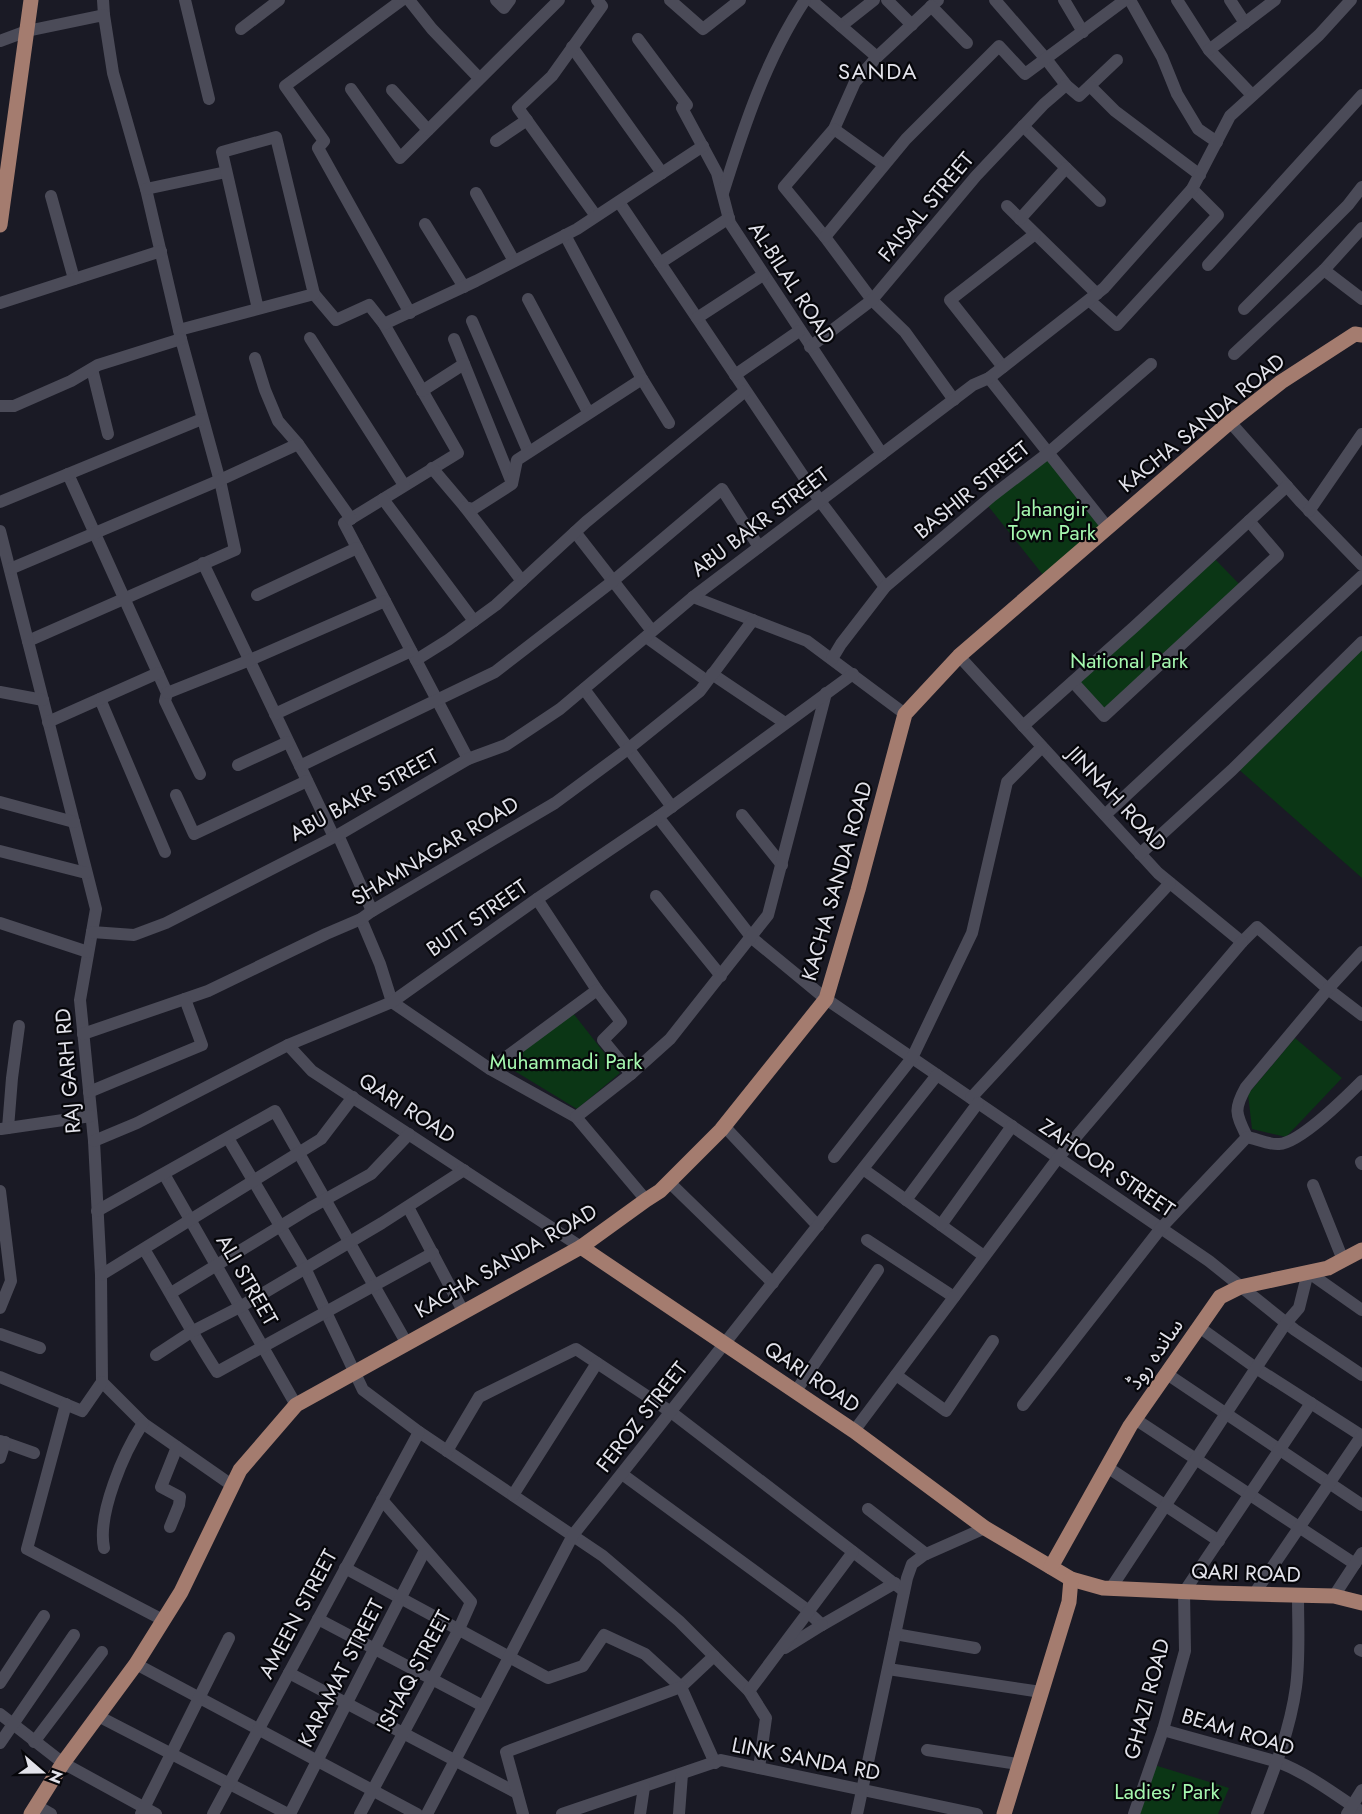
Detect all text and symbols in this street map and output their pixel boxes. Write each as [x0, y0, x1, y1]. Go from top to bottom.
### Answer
district label: SANDA [838, 55, 918, 87]
street label: FAISAL STREET [871, 145, 981, 268]
street label: AL-BILAL ROAD [741, 216, 843, 350]
street label: KACHA SANDA ROAD [1113, 347, 1291, 499]
street label: BASHIR STREET [908, 434, 1036, 546]
street label: ABU BAKR STREET [685, 460, 836, 584]
park label: Jahangir Town Park [1008, 494, 1097, 548]
park label: National Park [1070, 646, 1189, 676]
street label: JINNAH ROAD [1058, 738, 1174, 858]
street label: ABU BAKR STREET [284, 742, 444, 848]
street label: KACHA SANDA ROAD [794, 778, 880, 984]
street label: SHAMNAGAR ROAD [346, 789, 524, 913]
street label: BUTT STREET [420, 872, 534, 964]
street label: RAJ GARH RD [48, 1007, 88, 1135]
park label: Muhammadi Park [489, 1047, 643, 1077]
street label: QARI ROAD [353, 1066, 461, 1150]
street label: ZAHOOR STREET [1033, 1112, 1181, 1225]
street label: KACHA SANDA ROAD [409, 1197, 603, 1325]
street label: ALI STREET [209, 1229, 285, 1331]
street label: ساندہ روڈ [1119, 1312, 1191, 1396]
street label: QARI ROAD [758, 1334, 866, 1420]
street label: FEROZ STREET [589, 1355, 695, 1479]
street label: AMEEN STREET [251, 1544, 345, 1684]
street label: QARI ROAD [1191, 1556, 1301, 1590]
street label: KARAMAT STREET [291, 1593, 391, 1752]
street label: ISHAQ STREET [369, 1605, 459, 1737]
street label: GHAZI ROAD [1116, 1635, 1178, 1763]
street label: BEAM ROAD [1178, 1701, 1298, 1763]
street label: LINK SANDA RD [729, 1730, 883, 1788]
north arrow [12, 1742, 72, 1802]
text: N [43, 1767, 69, 1787]
park label: Ladies' Park [1114, 1777, 1220, 1807]

